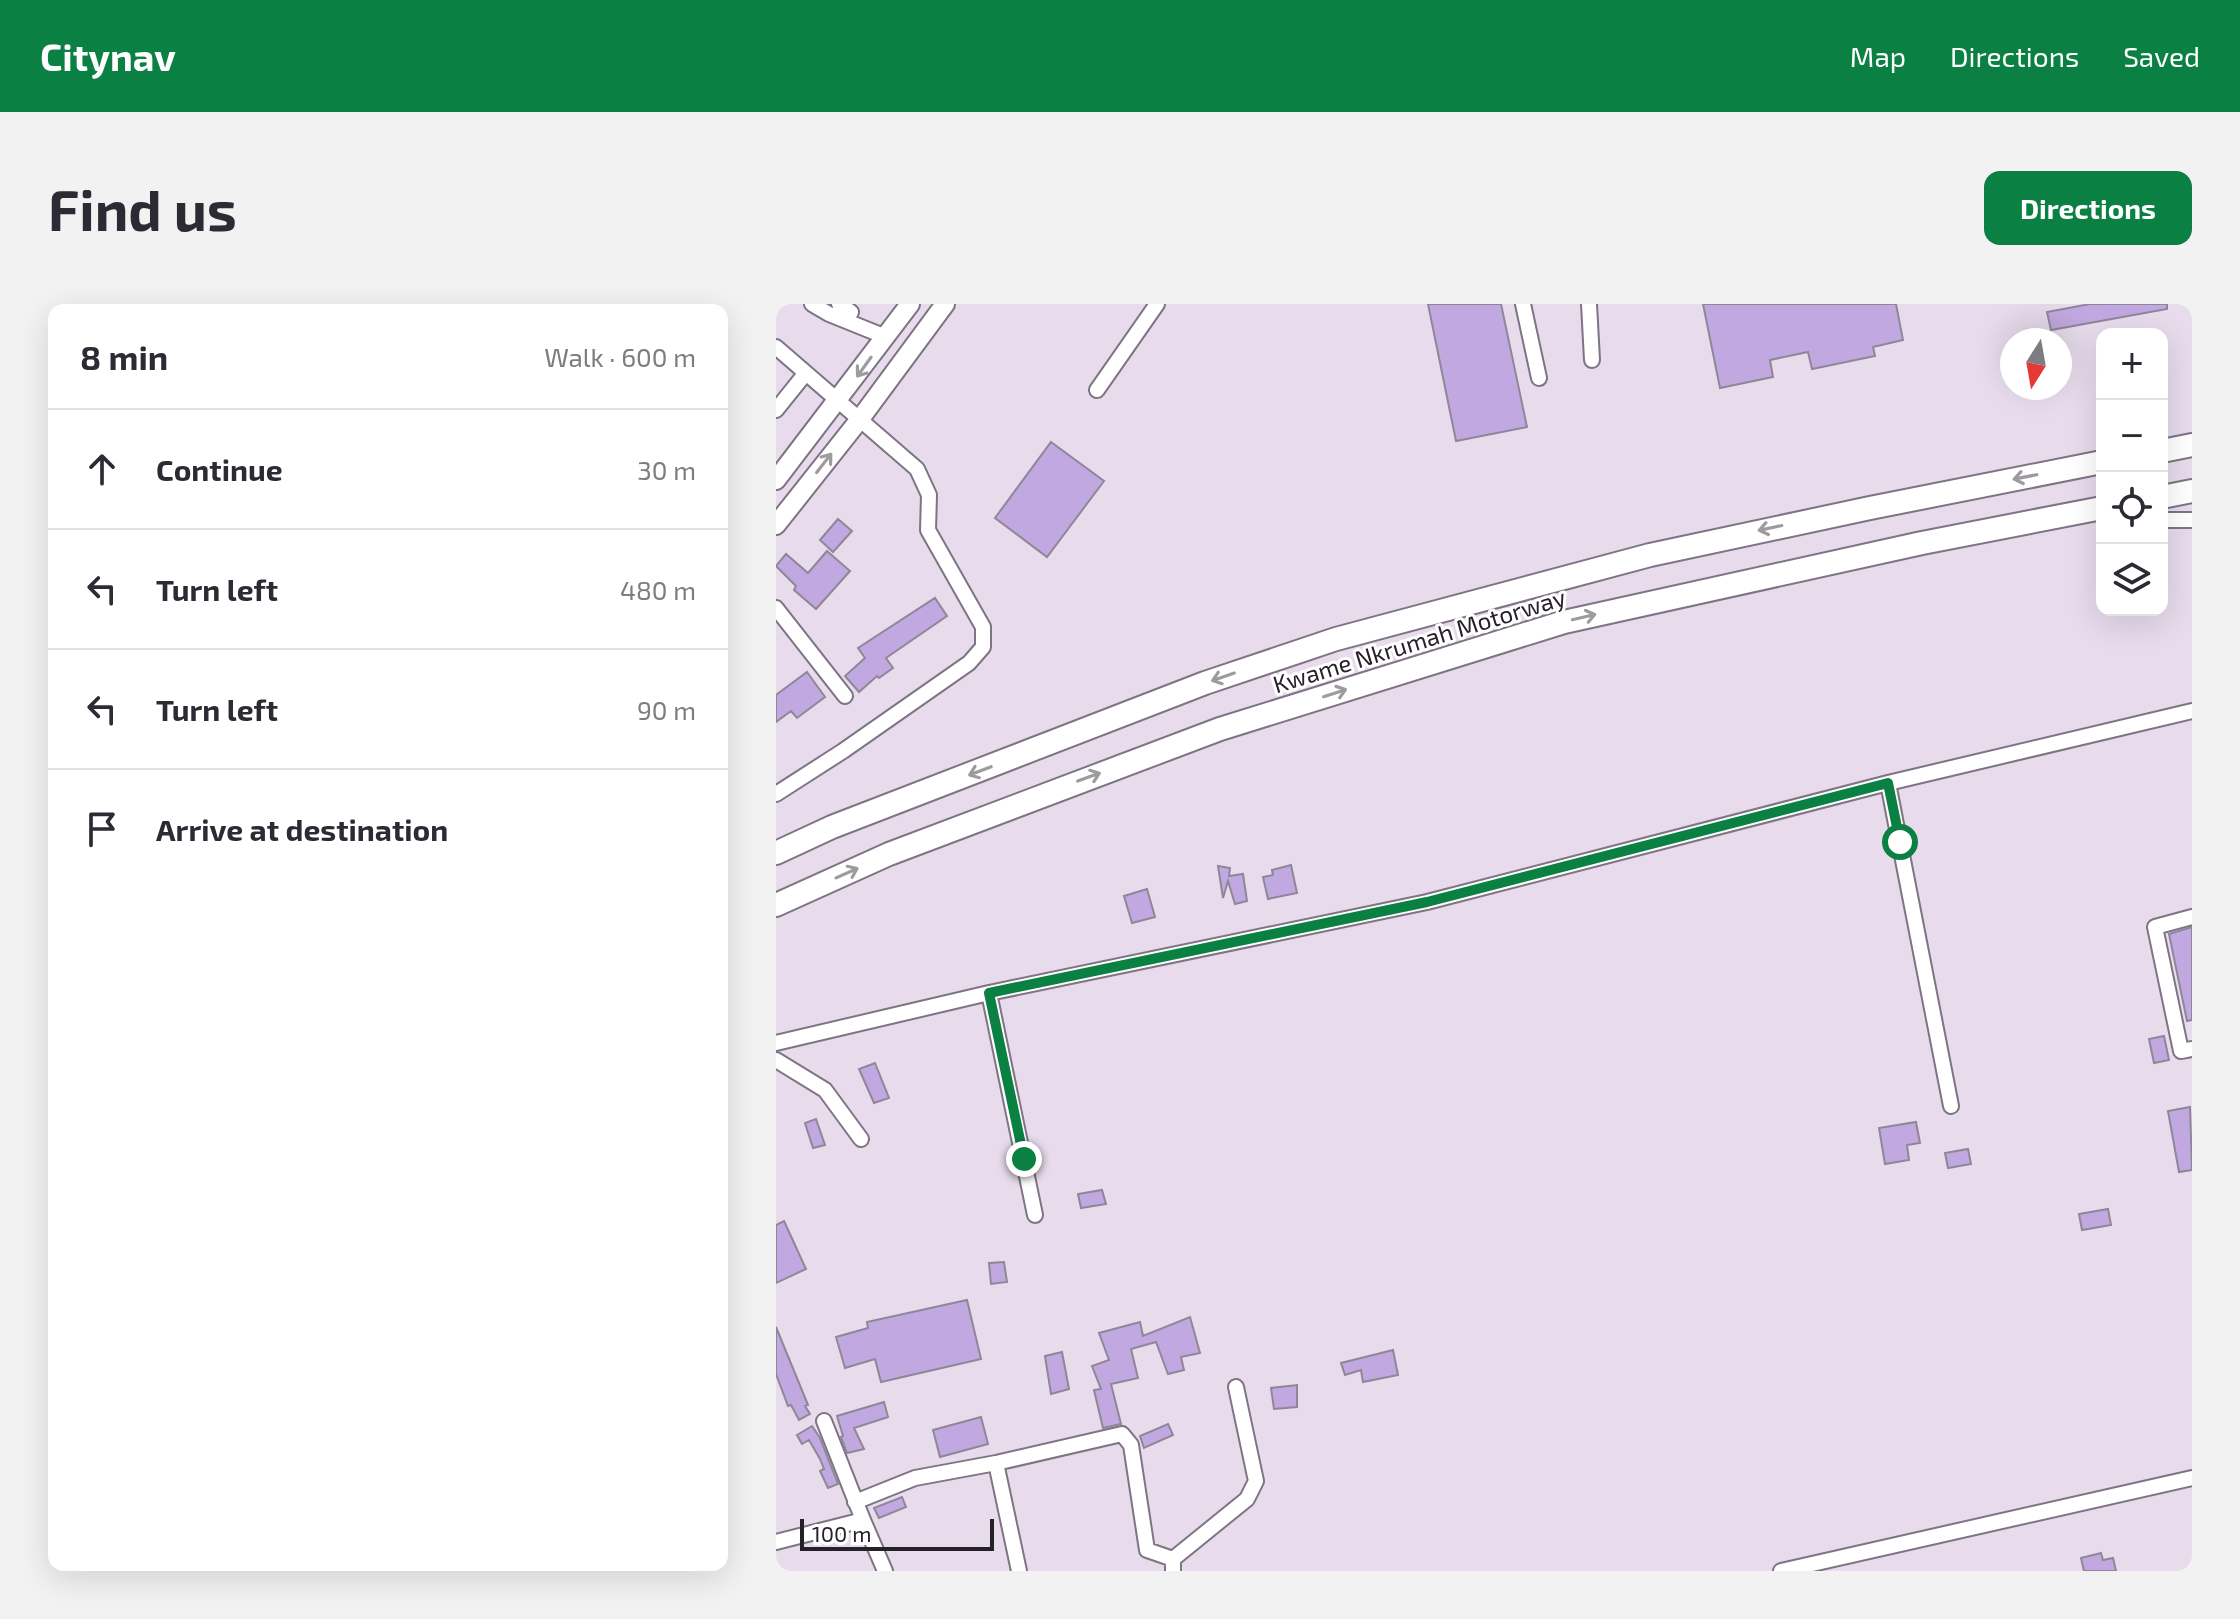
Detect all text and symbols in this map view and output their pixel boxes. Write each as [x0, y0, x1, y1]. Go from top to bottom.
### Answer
text: Citynav [40, 33, 176, 79]
text: Map [1850, 39, 1906, 73]
text: Directions [1950, 39, 2079, 73]
text: Saved [2123, 39, 2200, 73]
button: Directions [1984, 171, 2192, 245]
text: Find us [48, 175, 237, 242]
north arrow [2000, 328, 2072, 400]
map controls [2096, 328, 2168, 616]
button: + [2096, 328, 2168, 400]
text: 8 min [80, 336, 168, 377]
text: Walk · 600 m [544, 341, 696, 372]
one-way arrow [855, 355, 872, 377]
button: − [2096, 400, 2168, 472]
icon: ahead [80, 447, 124, 491]
text: Continue [156, 451, 283, 487]
one-way arrow [816, 453, 833, 474]
text: 30 m [637, 454, 696, 485]
one-way arrow [2013, 471, 2039, 486]
button: locate [2096, 472, 2168, 544]
one-way arrow [1758, 521, 1784, 536]
button: layers [2096, 544, 2168, 616]
icon: left [80, 567, 124, 611]
text: Turn left [156, 571, 278, 607]
text: 480 m [620, 574, 696, 605]
street label: Kwame Nkrumah Motorway [1269, 582, 1569, 698]
one-way arrow [1570, 609, 1596, 624]
one-way arrow [1210, 670, 1236, 685]
one-way arrow [1322, 684, 1347, 699]
icon: left [80, 687, 124, 731]
text: Turn left [156, 691, 278, 727]
text: 90 m [637, 694, 696, 725]
one-way arrow [968, 765, 993, 779]
one-way arrow [1076, 769, 1101, 783]
icon: arrive [80, 807, 124, 851]
text: Arrive at destination [156, 811, 448, 847]
route start [1882, 824, 1918, 860]
one-way arrow [834, 864, 859, 879]
route end [1006, 1141, 1042, 1177]
scale bar [800, 1515, 994, 1551]
text: 100 m [812, 1520, 871, 1546]

